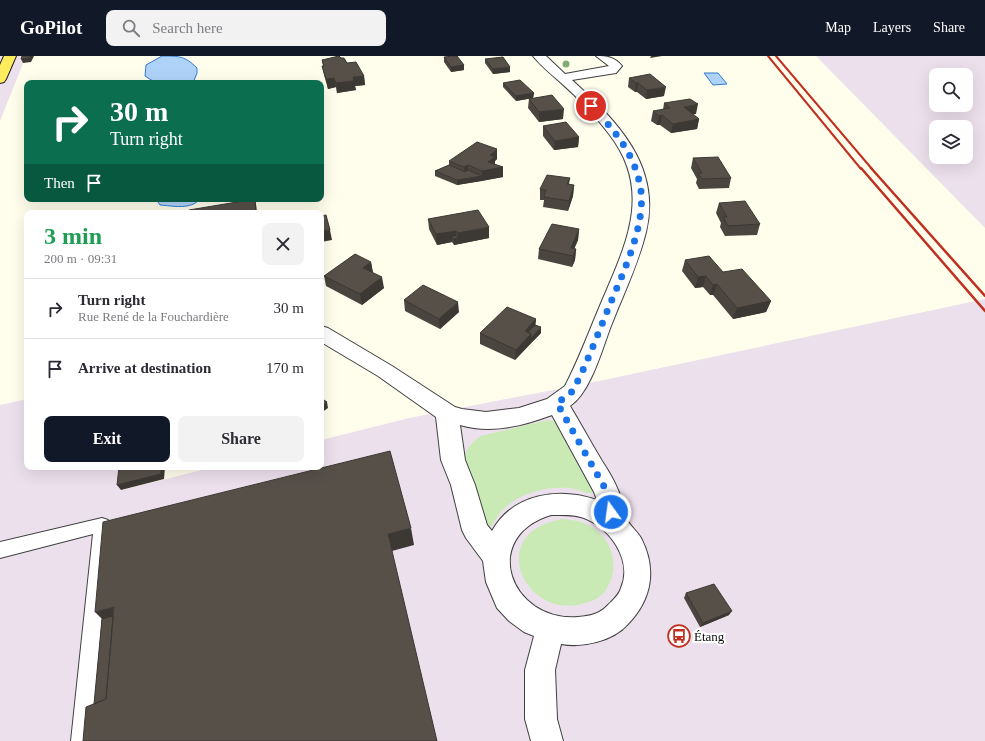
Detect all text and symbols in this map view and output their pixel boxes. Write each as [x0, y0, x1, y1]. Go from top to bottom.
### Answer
search box [106, 10, 386, 46]
text: GoPilot [20, 17, 82, 38]
icon: search [120, 17, 142, 39]
text: Search here [152, 20, 223, 36]
text: Map [825, 20, 851, 35]
text: Layers [873, 20, 911, 35]
text: Share [933, 20, 965, 35]
map controls [929, 68, 973, 164]
button: search [929, 68, 973, 112]
pin [574, 89, 608, 123]
icon: arrive [580, 95, 602, 117]
icon: right [44, 96, 96, 148]
text: 30 m [110, 96, 168, 127]
button: layers [929, 120, 973, 164]
text: Turn right [110, 129, 183, 149]
icon: arrive [83, 172, 105, 194]
text: Then [44, 175, 75, 191]
text: 3 min [44, 223, 102, 249]
button: close [262, 223, 304, 265]
text: 200 m · 09:31 [44, 251, 117, 266]
text: Turn right [78, 292, 145, 308]
icon: right [44, 298, 66, 320]
text: 30 m [274, 300, 304, 316]
text: Rue René de la Fouchardière [78, 309, 229, 324]
icon: arrive [44, 358, 66, 380]
text: Arrive at destination [78, 360, 211, 376]
text: 170 m [266, 360, 304, 376]
button: Exit [44, 416, 170, 462]
button: Share [178, 416, 304, 462]
position arrow [590, 491, 632, 533]
bus stop icon: Étang [666, 623, 692, 649]
place label: Étang [694, 629, 725, 644]

